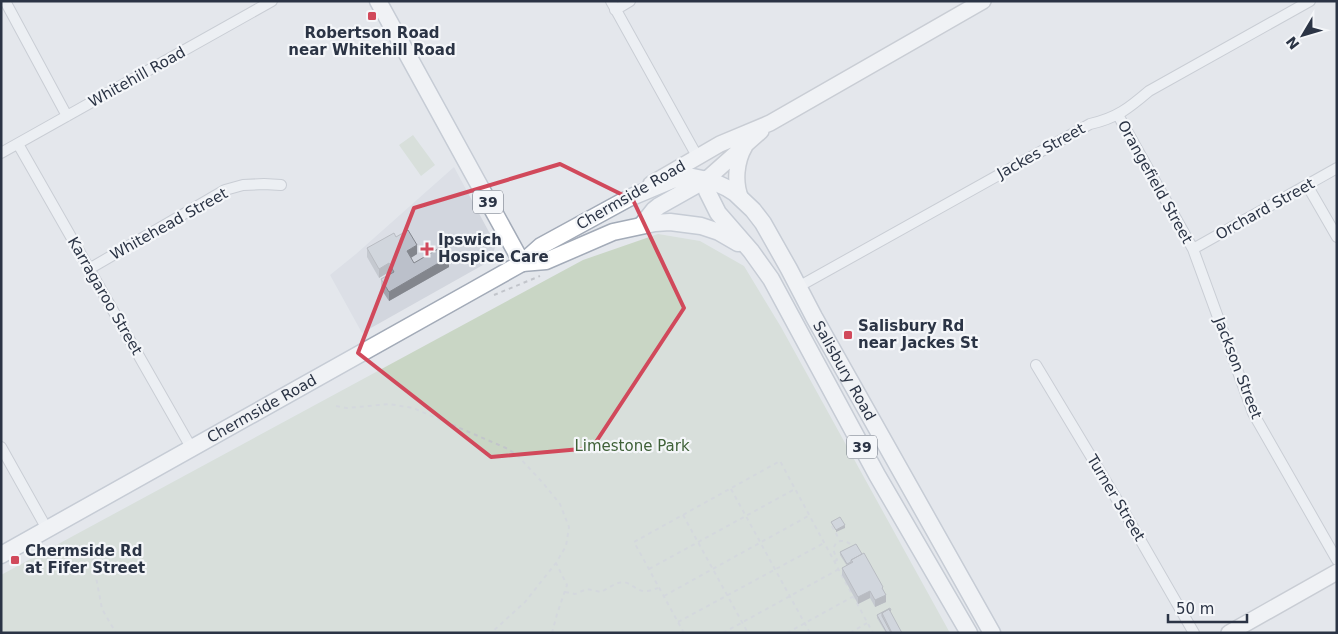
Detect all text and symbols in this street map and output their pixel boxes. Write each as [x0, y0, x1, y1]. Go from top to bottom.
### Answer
marker: Robertson Road near Whitehill Road [366, 10, 378, 22]
north arrow [1278, 10, 1328, 60]
place label: Robertson Road near Whitehill Road [288, 24, 456, 59]
text: N [1283, 33, 1303, 53]
street label: Whitehill Road [85, 43, 189, 111]
street label: Orangefield Street [1114, 117, 1196, 247]
street label: Jackes Street [993, 119, 1088, 183]
street label: Chermside Road [573, 156, 689, 234]
street label: Orchard Street [1212, 174, 1318, 244]
street label: Whitehead Street [107, 184, 231, 264]
road number: 39 [473, 190, 503, 213]
place label: Ipswich Hospice Care [438, 231, 549, 266]
street label: Karragaroo Street [64, 234, 146, 358]
marker: Ipswich Hospice Care [420, 242, 434, 256]
street label: Jackson Street [1210, 314, 1266, 421]
place label: Salisbury Rd near Jackes St [858, 317, 978, 352]
street label: Salisbury Road [809, 318, 879, 424]
marker: Salisbury Rd near Jackes St [842, 329, 854, 341]
street label: Chermside Road [204, 371, 320, 447]
road number: 39 [847, 436, 877, 458]
park label: Limestone Park [574, 437, 690, 455]
street label: Turner Street [1083, 451, 1149, 545]
place label: Chermside Rd at Fifer Street [25, 542, 145, 577]
marker: Chermside Rd at Fifer Street [9, 554, 21, 566]
scale bar [1168, 592, 1247, 624]
text: 50 m [1176, 600, 1214, 618]

